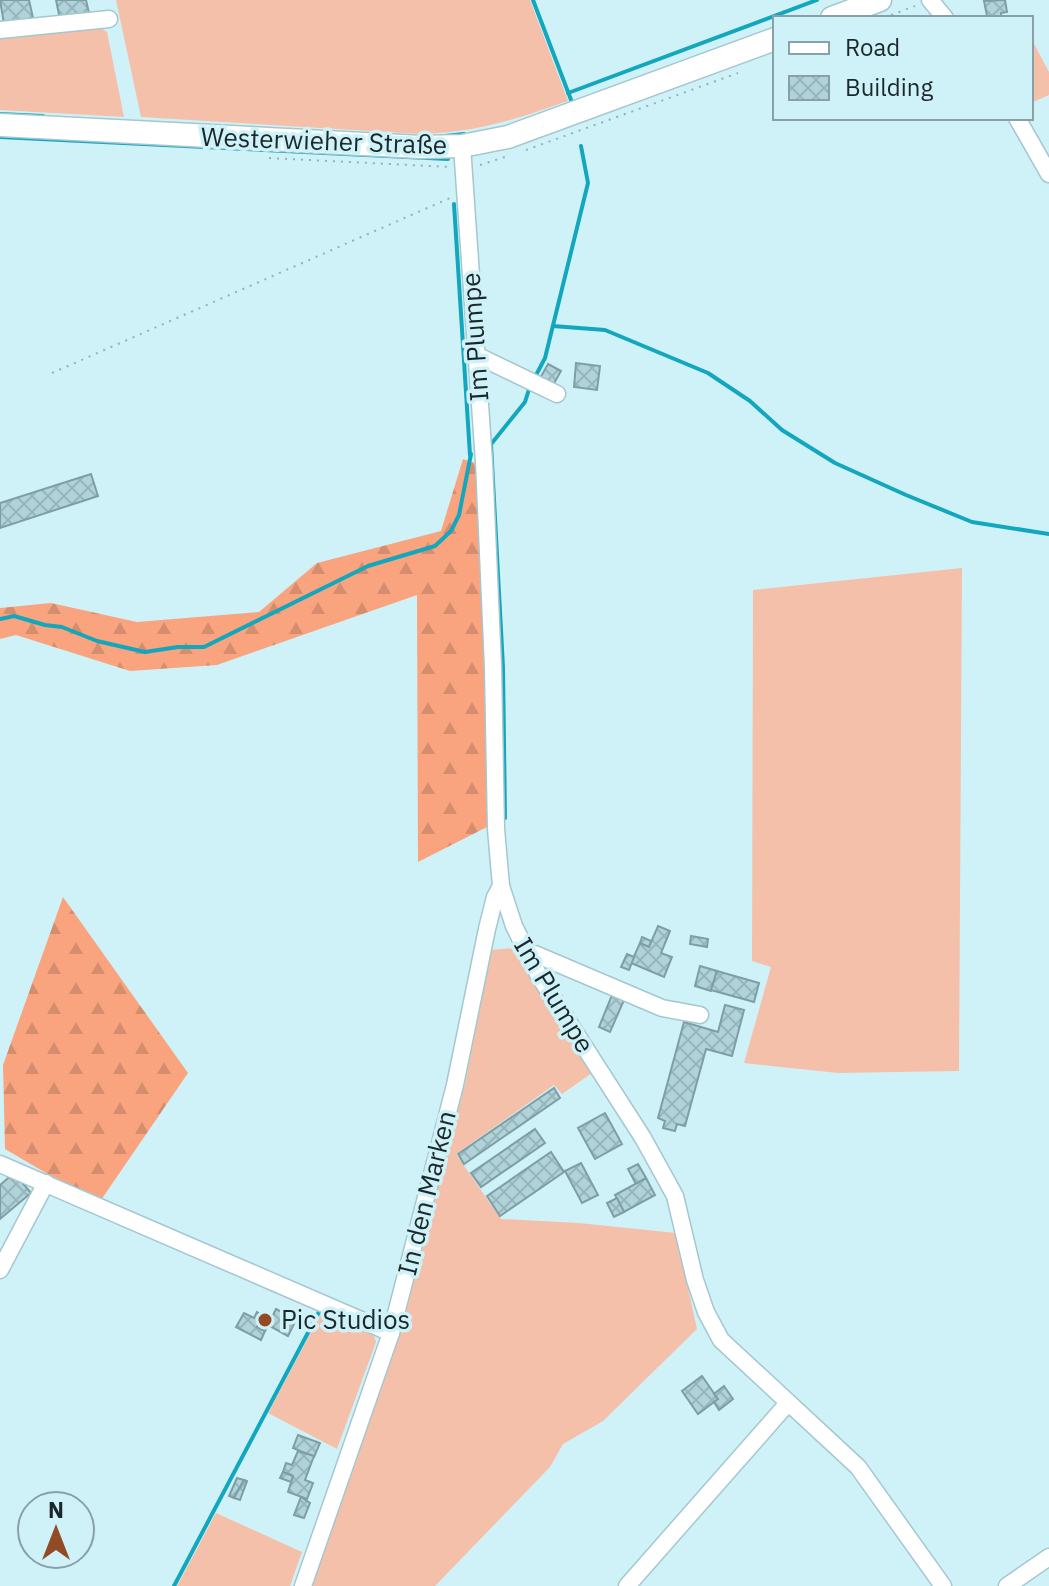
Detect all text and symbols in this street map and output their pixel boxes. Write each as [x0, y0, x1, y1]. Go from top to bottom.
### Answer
legend [773, 16, 1033, 120]
text: Road [845, 31, 900, 63]
text: Building [845, 71, 933, 103]
street label: Westerwieher Straße [200, 119, 448, 161]
street label: Im Plumpe [453, 272, 495, 403]
street label: Im Plumpe [507, 930, 603, 1058]
street label: In den Marken [389, 1107, 463, 1279]
place label: Pic Studios [281, 1302, 410, 1336]
marker: Pic Studios [256, 1311, 274, 1329]
north arrow [16, 1490, 96, 1570]
text: N [48, 1495, 64, 1524]

